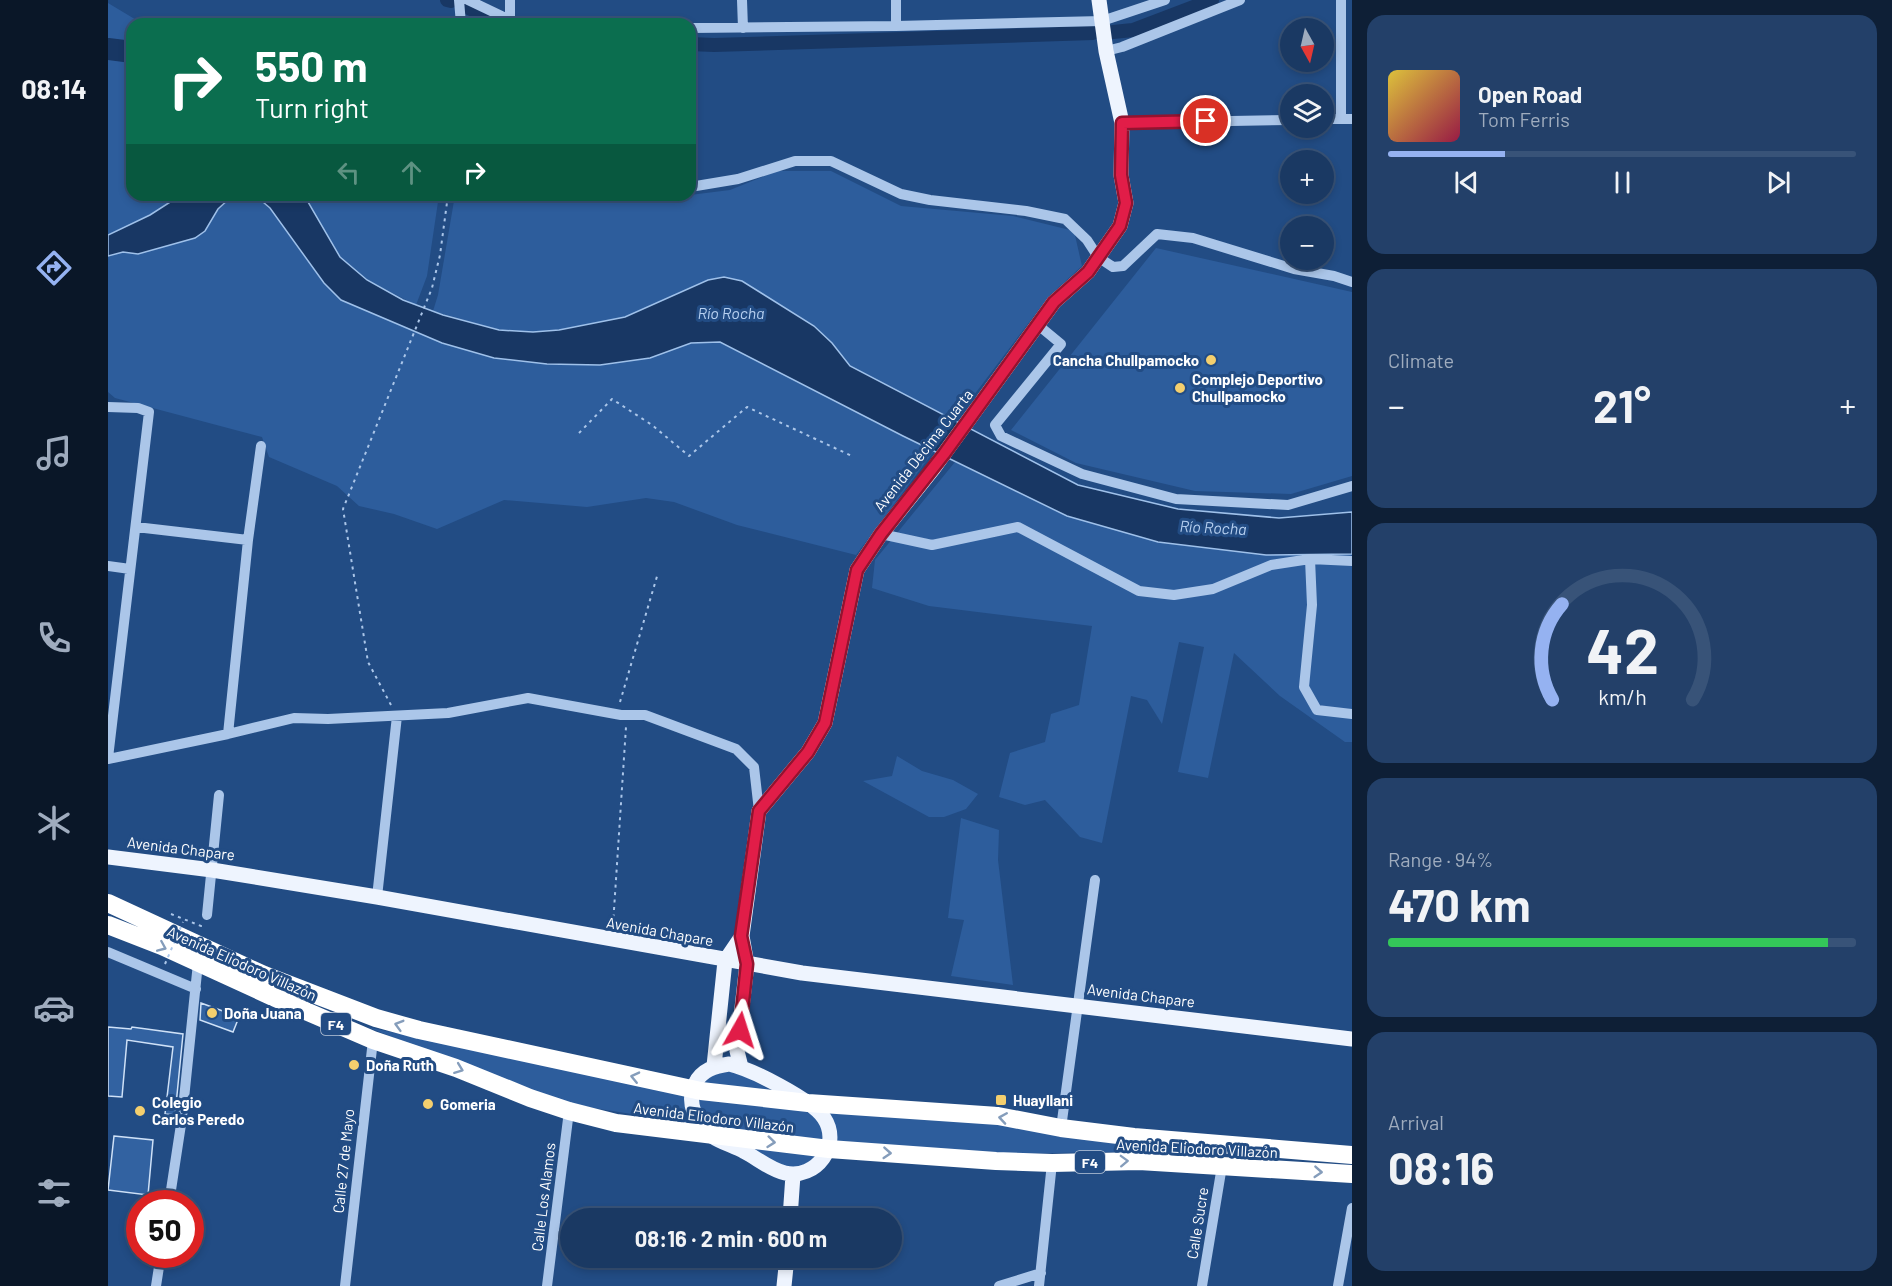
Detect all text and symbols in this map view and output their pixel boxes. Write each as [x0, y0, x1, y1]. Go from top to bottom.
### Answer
north arrow [1280, 18, 1334, 72]
map controls [1280, 18, 1334, 270]
text: 550 m [255, 40, 368, 90]
icon: right [156, 42, 234, 120]
text: 08:14 [21, 72, 87, 104]
text: Open Road [1478, 81, 1582, 107]
button: layers [1280, 84, 1334, 138]
text: Turn right [255, 91, 369, 123]
pin [1180, 95, 1231, 146]
icon: arrive [1189, 104, 1222, 137]
text: Tom Ferris [1478, 107, 1570, 131]
button: + [1280, 150, 1334, 204]
icon: left [332, 156, 365, 189]
icon: ahead [395, 156, 428, 189]
icon: right [458, 156, 491, 189]
icon: previous [1450, 166, 1483, 199]
icon: pause [1606, 166, 1639, 199]
icon: next [1762, 166, 1795, 199]
button: − [1280, 216, 1334, 270]
icon: directions [33, 247, 75, 289]
water label: Río Rocha [697, 303, 765, 322]
text: Climate [1388, 348, 1454, 372]
place label: Cancha Chullpamocko [1053, 351, 1199, 369]
marker: Cancha Chullpamocko [1204, 353, 1218, 367]
place label: Complejo Deportivo Chullpamocko [1192, 370, 1323, 405]
text: 21° [1593, 378, 1651, 432]
marker: Complejo Deportivo Chullpamocko [1173, 381, 1187, 395]
street label: Avenida Décima Cuarta [870, 385, 976, 515]
text: − [1388, 385, 1405, 425]
text: + [1840, 385, 1856, 425]
icon: music [33, 432, 75, 474]
water label: Río Rocha [1179, 516, 1247, 538]
text: 42 [1586, 612, 1658, 686]
icon: phone [33, 617, 75, 659]
text: km/h [1598, 684, 1646, 709]
icon: climate [33, 802, 75, 844]
street label: Avenida Chapare [126, 832, 236, 864]
text: Range · 94% [1388, 847, 1493, 871]
text: 470 km [1388, 877, 1531, 931]
street label: Avenida Chapare [605, 913, 715, 949]
street label: Avenida Eliodoro Villazón [164, 922, 320, 1004]
one-way arrow [156, 940, 167, 952]
street label: Avenida Chapare [1086, 979, 1196, 1011]
icon: car [33, 987, 75, 1029]
position arrow [708, 998, 772, 1062]
place label: Doña Juana [224, 1004, 302, 1022]
marker: Doña Juana [205, 1006, 219, 1020]
road number: F4 [321, 1013, 351, 1035]
one-way arrow [394, 1019, 404, 1032]
place label: Doña Ruth [366, 1056, 434, 1074]
marker: Doña Ruth [347, 1058, 361, 1072]
one-way arrow [453, 1062, 463, 1075]
one-way arrow [631, 1071, 641, 1084]
place label: Huayllani [1013, 1091, 1073, 1109]
place label: Colegio Carlos Peredo [152, 1093, 245, 1128]
marker: Huayllani [994, 1093, 1008, 1107]
place label: Gomeria [440, 1095, 496, 1113]
marker: Gomeria [421, 1097, 435, 1111]
street label: Avenida Eliodoro Villazón [633, 1098, 795, 1136]
marker: Colegio Carlos Peredo [133, 1104, 147, 1118]
street label: Calle 27 de Mayo [329, 1108, 357, 1214]
text: Arrival [1388, 1110, 1444, 1134]
one-way arrow [999, 1112, 1008, 1124]
one-way arrow [766, 1135, 775, 1148]
street label: Avenida Eliodoro Villazón [1116, 1135, 1278, 1161]
text: 08:16 [1388, 1140, 1494, 1194]
street label: Calle Los Alamos [527, 1142, 559, 1252]
one-way arrow [882, 1146, 891, 1159]
road number: F4 [1075, 1151, 1105, 1173]
one-way arrow [1119, 1155, 1128, 1168]
one-way arrow [1314, 1165, 1323, 1178]
icon: filters [33, 1172, 75, 1214]
street label: Calle Sucre [1182, 1186, 1212, 1260]
speed limit sign: 50 [126, 1190, 204, 1268]
text: 08:16 · 2 min · 600 m [635, 1225, 827, 1251]

